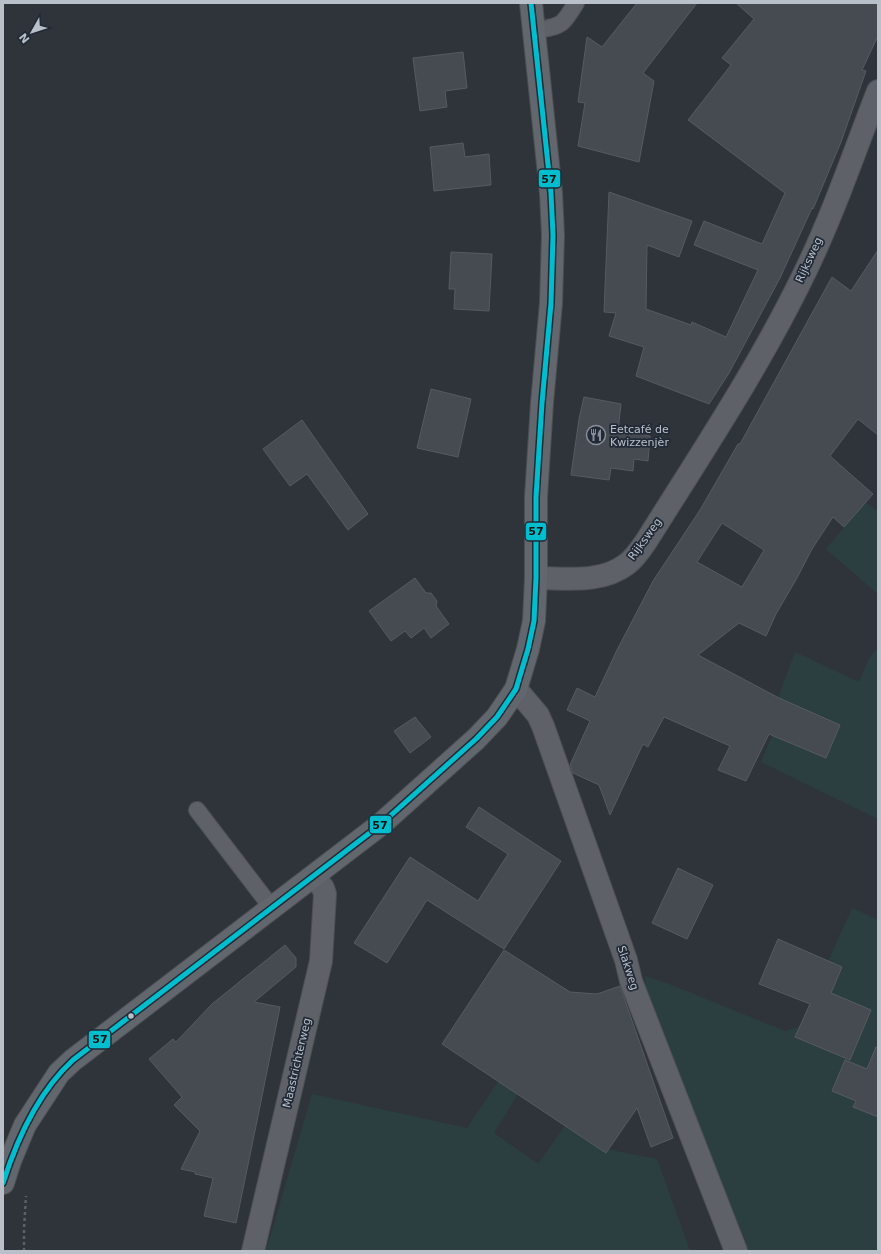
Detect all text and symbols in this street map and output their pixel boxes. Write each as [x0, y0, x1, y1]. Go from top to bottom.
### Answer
north arrow [12, 12, 52, 52]
text: N [17, 30, 33, 46]
line badge: 57 [538, 169, 561, 188]
text: 57 [541, 173, 557, 186]
street label: Rijksweg [793, 235, 825, 285]
place label: Eetcafé de Kwizzenjèr [610, 423, 669, 449]
restaurant icon: Eetcafé de Kwizzenjèr [585, 424, 607, 446]
street label: Rijksweg [625, 516, 665, 562]
line badge: 57 [525, 522, 547, 541]
text: 57 [528, 525, 544, 538]
line badge: 57 [369, 815, 392, 834]
text: 57 [372, 819, 388, 832]
street label: Slakweg [615, 944, 641, 992]
unlabelled marker [126, 1011, 136, 1021]
street label: Maastrichterweg [280, 1017, 314, 1109]
line badge: 57 [88, 1030, 111, 1049]
text: 57 [92, 1033, 108, 1046]

